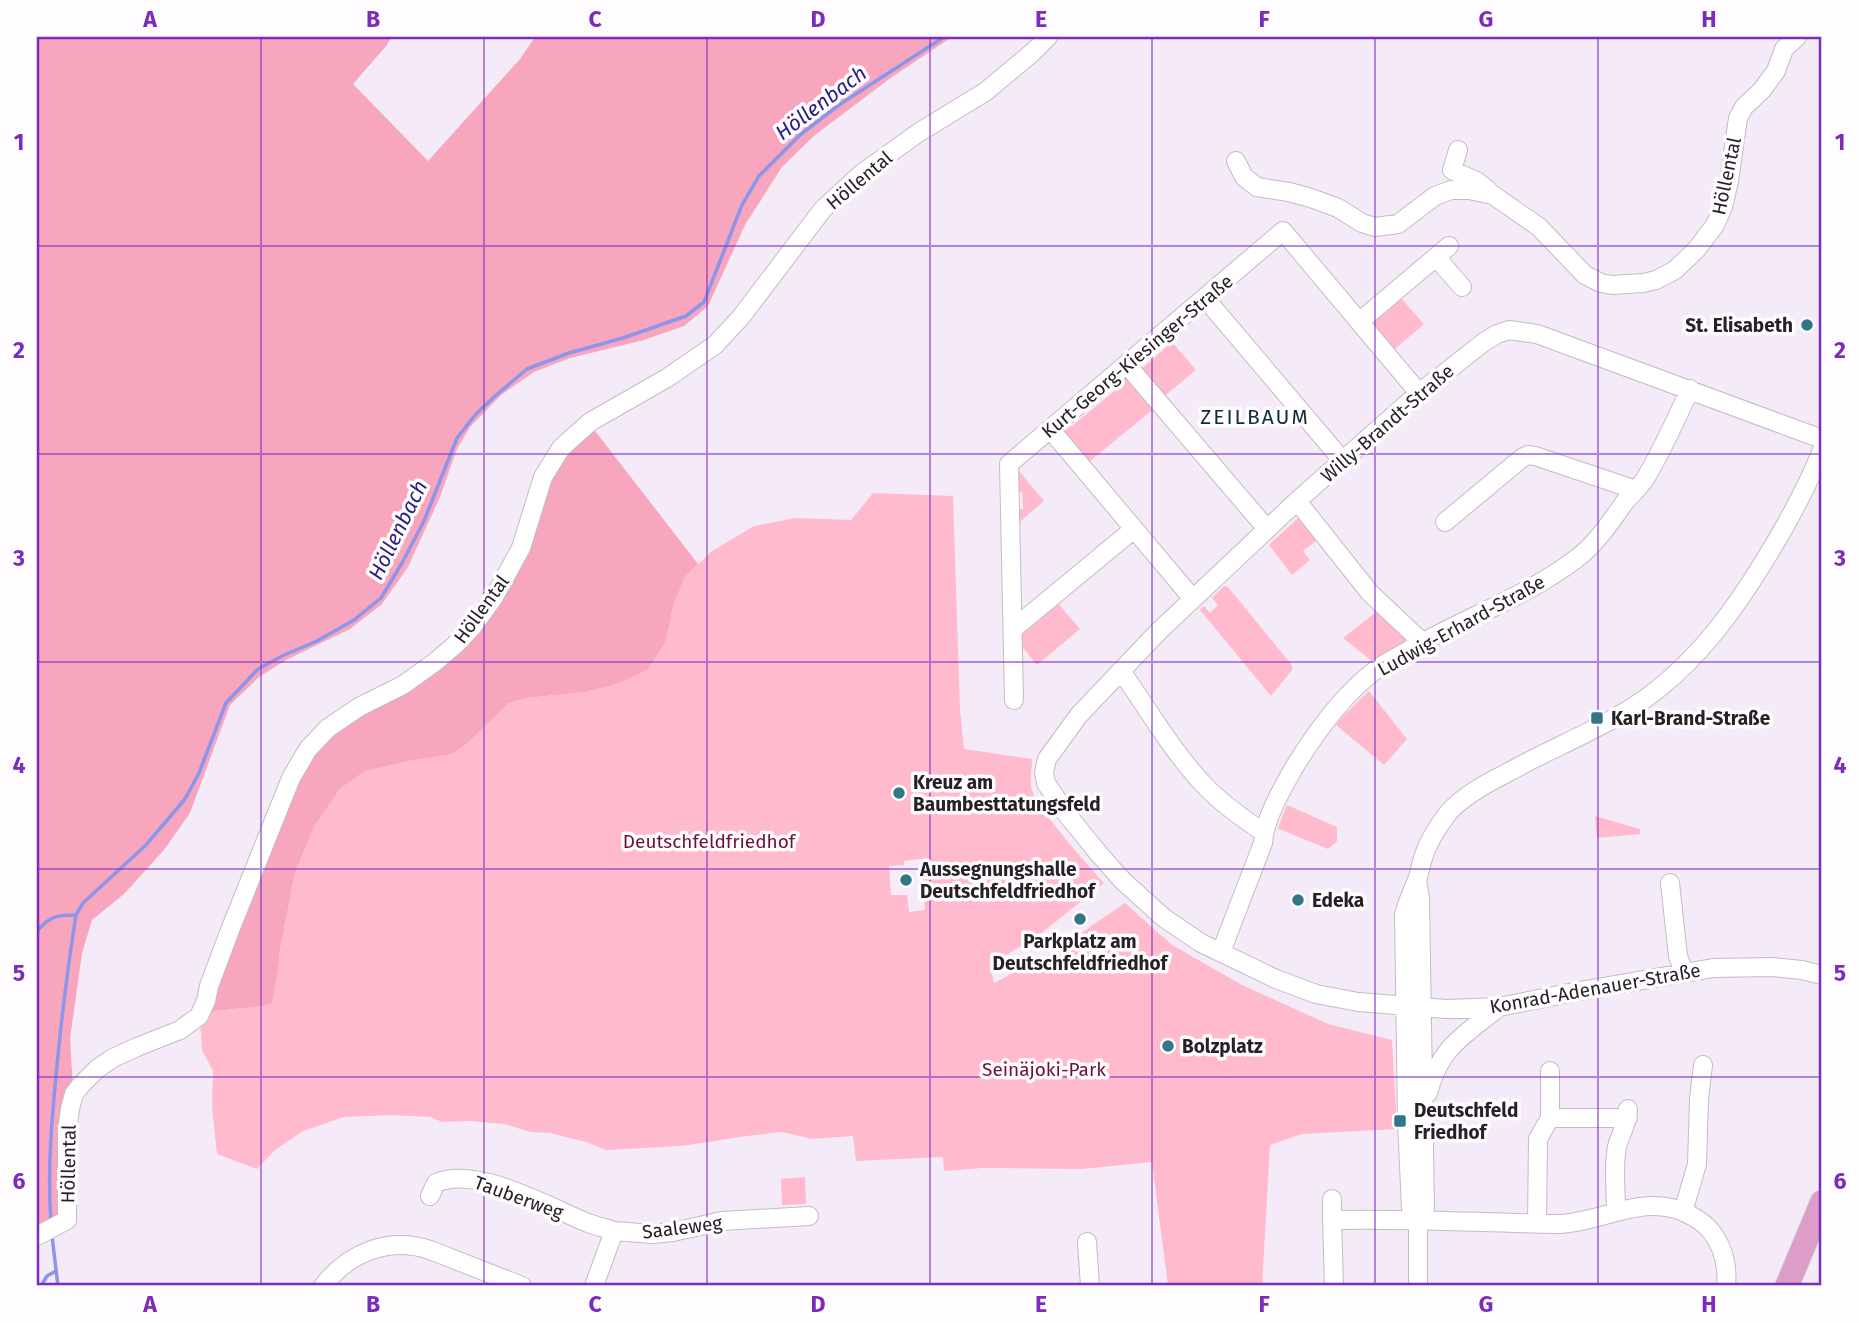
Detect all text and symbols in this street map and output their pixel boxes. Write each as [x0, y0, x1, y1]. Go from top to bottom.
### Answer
text: A [142, 5, 157, 33]
text: B [366, 5, 380, 33]
text: C [588, 5, 602, 33]
text: D [811, 5, 826, 33]
text: E [1035, 5, 1047, 33]
text: F [1258, 5, 1270, 33]
text: G [1479, 5, 1493, 33]
text: H [1701, 5, 1717, 33]
water label: Höllenbach [770, 60, 872, 146]
text: 1 [14, 128, 24, 156]
text: 1 [1835, 128, 1845, 156]
street label: Höllental [1707, 135, 1746, 217]
street label: Höllental [822, 146, 897, 215]
street label: Kurt-Georg-Kiesinger-Straße [1037, 270, 1238, 443]
place label: St. Elisabeth [1685, 314, 1793, 337]
marker: St. Elisabeth [1799, 317, 1815, 333]
text: 2 [13, 336, 25, 364]
text: 2 [1834, 336, 1846, 364]
street label: Willy-Brandt-Straße [1316, 359, 1459, 487]
district label: ZEILBAUM [1200, 404, 1310, 430]
water label: Höllenbach [363, 476, 433, 584]
text: 3 [12, 544, 25, 572]
text: 3 [1833, 544, 1846, 572]
street label: Höllental [449, 570, 514, 648]
street label: Ludwig-Erhard-Straße [1374, 570, 1549, 681]
place label: Karl-Brand-Straße [1611, 707, 1770, 730]
marker: Karl-Brand-Straße [1589, 710, 1605, 726]
text: 4 [13, 751, 26, 779]
text: 4 [1834, 751, 1847, 779]
place label: Kreuz am Baumbesttatungsfeld [913, 771, 1101, 816]
marker: Kreuz am Baumbesttatungsfeld [891, 785, 907, 801]
park label: Deutschfeldfriedhof [623, 830, 797, 853]
place label: Aussegnungshalle Deutschfeldfriedhof [919, 858, 1097, 903]
marker: Aussegnungshalle Deutschfeldfriedhof [898, 872, 914, 888]
place label: Edeka [1312, 889, 1364, 912]
marker: Edeka [1290, 892, 1306, 908]
marker: Parkplatz am Deutschfeldfriedhof [1072, 911, 1088, 927]
place label: Parkplatz am Deutschfeldfriedhof [993, 930, 1170, 975]
text: 5 [13, 959, 25, 987]
street label: Konrad-Adenauer-Straße [1488, 959, 1702, 1018]
text: 5 [1834, 959, 1846, 987]
place label: Bolzplatz [1182, 1035, 1263, 1058]
marker: Bolzplatz [1160, 1038, 1176, 1054]
park label: Seinäjoki-Park [982, 1058, 1106, 1081]
place label: Deutschfeld Friedhof [1414, 1099, 1518, 1144]
marker: Deutschfeld Friedhof [1392, 1113, 1408, 1129]
street label: Höllental [56, 1124, 81, 1204]
text: 6 [13, 1167, 26, 1195]
text: 6 [1834, 1167, 1847, 1195]
street label: Tauberweg [471, 1171, 567, 1224]
street label: Saaleweg [641, 1211, 723, 1244]
text: A [142, 1290, 157, 1318]
text: B [366, 1290, 380, 1318]
text: C [588, 1290, 602, 1318]
text: D [811, 1290, 826, 1318]
text: E [1035, 1290, 1047, 1318]
text: F [1258, 1290, 1270, 1318]
text: G [1479, 1290, 1493, 1318]
text: H [1701, 1290, 1717, 1318]

